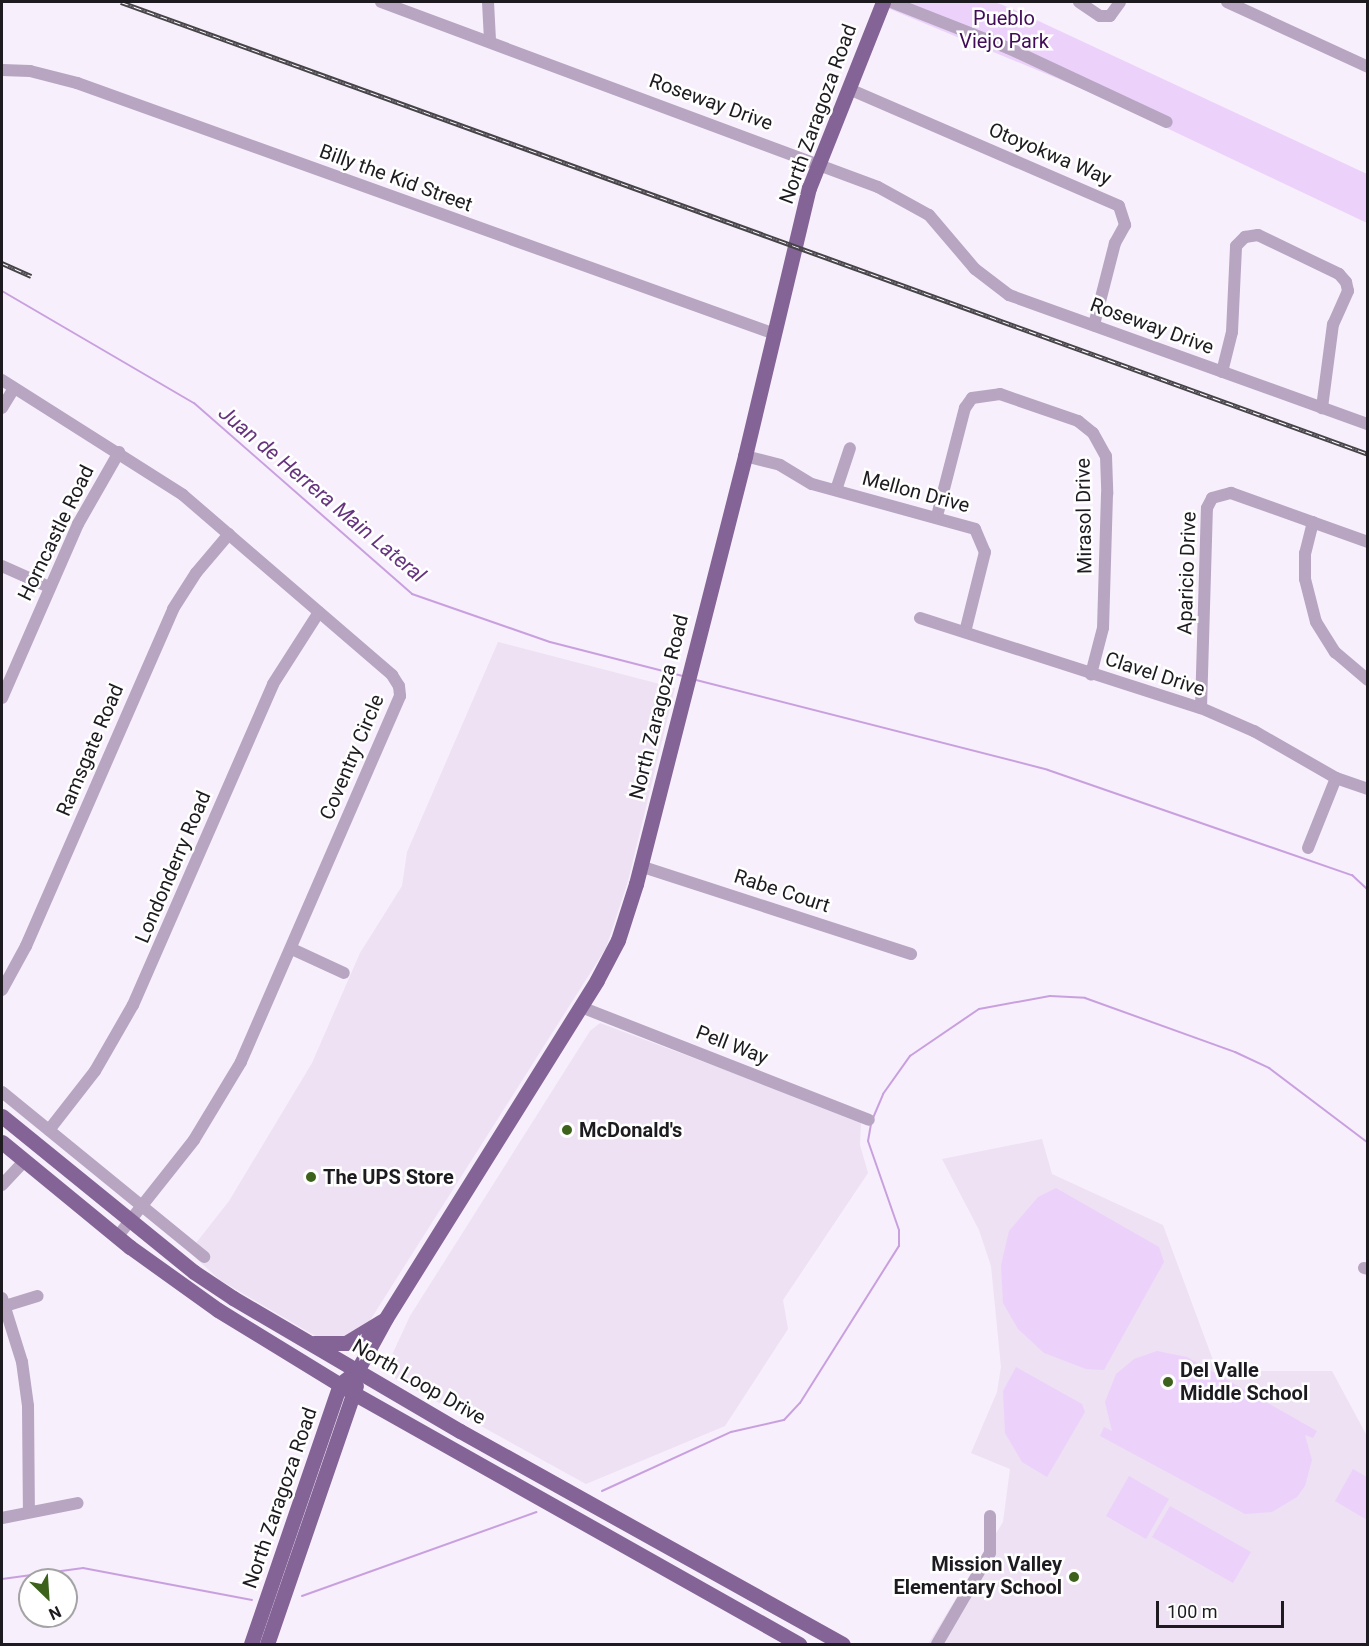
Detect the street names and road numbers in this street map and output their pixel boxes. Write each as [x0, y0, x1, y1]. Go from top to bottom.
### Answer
street label: North Zaragoza Road [774, 21, 862, 207]
street label: Roseway Drive [646, 69, 776, 135]
street label: Otoyokwa Way [985, 117, 1115, 191]
street label: Billy the Kid Street [316, 139, 476, 217]
street label: Roseway Drive [1087, 293, 1217, 359]
street label: Mirasol Drive [1071, 458, 1097, 574]
street label: Horncastle Road [13, 461, 99, 605]
street label: Mellon Drive [860, 466, 972, 518]
street label: Aparicio Drive [1173, 511, 1201, 635]
street label: North Zaragoza Road [624, 612, 694, 802]
street label: Clavel Drive [1102, 647, 1208, 701]
street label: Ramsgate Road [51, 680, 129, 820]
street label: Coventry Circle [315, 691, 389, 823]
street label: Londonderry Road [130, 787, 216, 947]
street label: Rabe Court [731, 864, 833, 918]
street label: Pell Way [693, 1020, 771, 1070]
street label: North Loop Drive [348, 1334, 490, 1430]
street label: North Zaragoza Road [238, 1404, 322, 1592]

